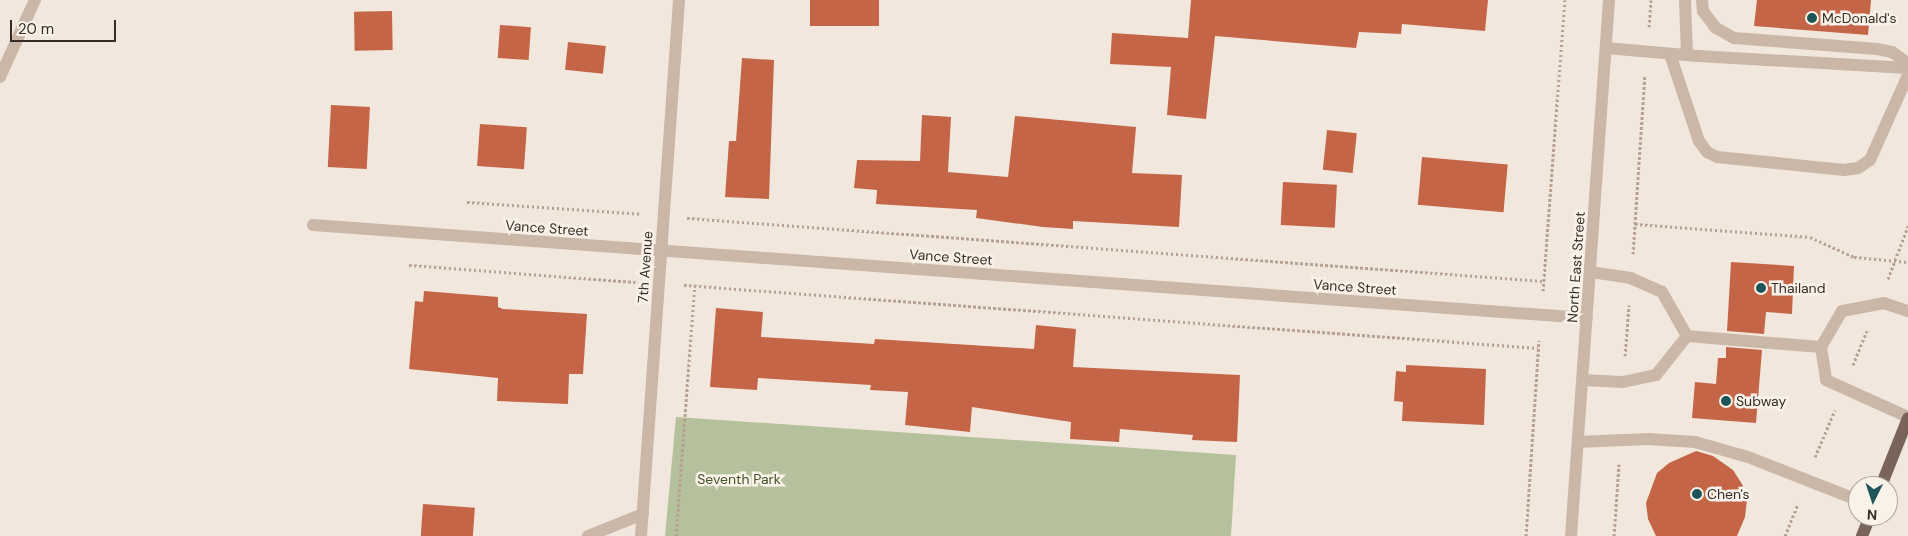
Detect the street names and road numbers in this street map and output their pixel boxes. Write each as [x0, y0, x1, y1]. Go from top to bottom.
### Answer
street label: North East Street [1564, 211, 1588, 323]
street label: Vance Street [505, 217, 589, 239]
street label: 7th Avenue [634, 230, 656, 304]
street label: Vance Street [909, 246, 993, 268]
street label: Vance Street [1313, 276, 1397, 298]

